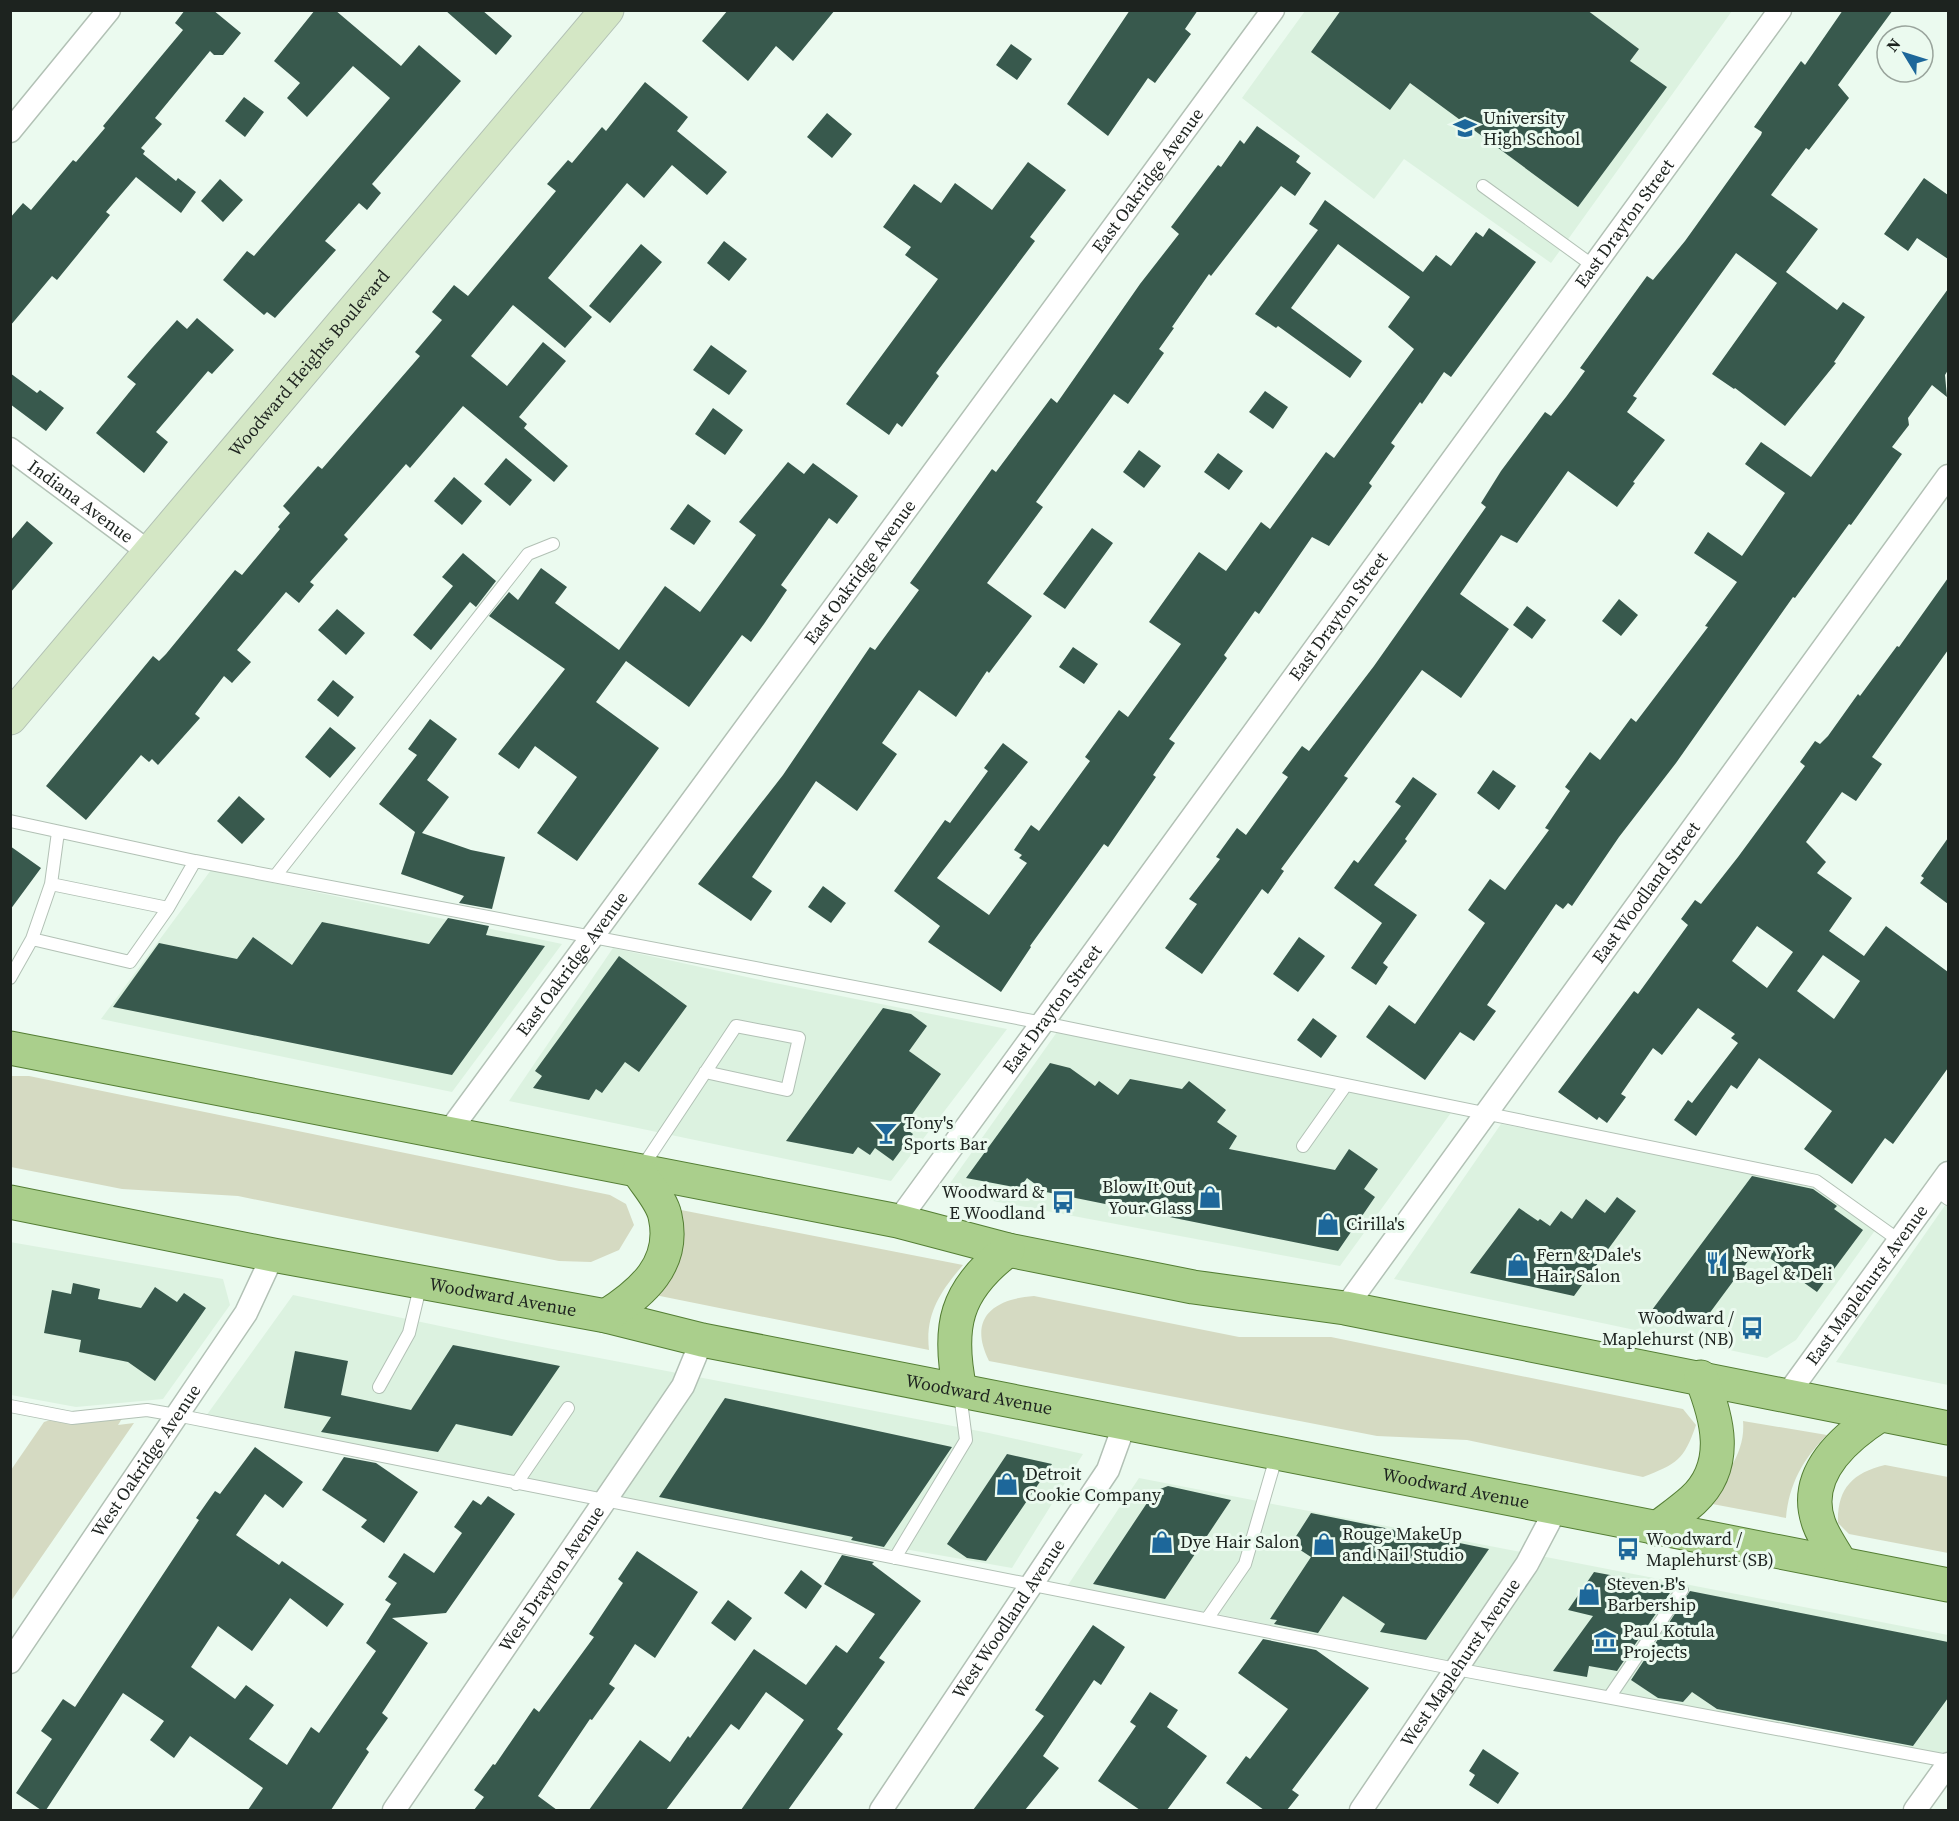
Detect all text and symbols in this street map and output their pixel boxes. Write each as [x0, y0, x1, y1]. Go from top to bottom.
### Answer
north arrow [1875, 24, 1935, 84]
text: N [1881, 33, 1906, 56]
street label: East Oakridge Avenue [1086, 102, 1209, 258]
place label: University High School [1483, 105, 1580, 151]
school or university icon: University High School [1452, 115, 1478, 141]
street label: East Drayton Street [1569, 154, 1680, 293]
street label: Woodward Heights Boulevard [223, 264, 395, 462]
street label: Indiana Avenue [23, 454, 139, 549]
street label: East Oakridge Avenue [798, 494, 921, 649]
street label: East Drayton Street [1283, 546, 1393, 686]
street label: East Woodland Street [1586, 816, 1706, 968]
street label: East Oakridge Avenue [510, 886, 634, 1041]
street label: East Drayton Street [996, 939, 1107, 1079]
place label: Tony's Sports Bar [904, 1110, 988, 1156]
bar icon: Tony's Sports Bar [873, 1120, 899, 1146]
place label: Blow It Out Your Glass [1102, 1174, 1192, 1220]
place label: Woodward & E Woodland [942, 1179, 1045, 1225]
shop icon: Blow It Out Your Glass [1197, 1184, 1223, 1210]
bus stop icon: Woodward & E Woodland [1050, 1189, 1076, 1215]
street label: East Maplehurst Avenue [1800, 1199, 1933, 1370]
shop icon: Cirilla's [1315, 1211, 1341, 1237]
place label: Cirilla's [1346, 1211, 1405, 1236]
place label: New York Bagel & Deli [1735, 1240, 1833, 1286]
place label: Fern & Dale's Hair Salon [1536, 1242, 1642, 1288]
restaurant icon: New York Bagel & Deli [1704, 1250, 1730, 1276]
shop icon: Fern & Dale's Hair Salon [1505, 1252, 1531, 1278]
street label: Woodward Avenue [427, 1271, 579, 1322]
place label: Woodward / Maplehurst (NB) [1602, 1305, 1734, 1351]
bus stop icon: Woodward / Maplehurst (NB) [1739, 1315, 1765, 1341]
street label: Woodward Avenue [903, 1367, 1055, 1421]
street label: West Oakridge Avenue [85, 1379, 206, 1542]
place label: Detroit Cookie Company [1025, 1461, 1162, 1507]
street label: Woodward Avenue [1380, 1461, 1532, 1514]
shop icon: Detroit Cookie Company [994, 1471, 1020, 1497]
street label: West Drayton Avenue [493, 1500, 610, 1656]
place label: Rouge MakeUp and Nail Studio [1342, 1521, 1464, 1567]
place label: Woodward / Maplehurst (SB) [1646, 1526, 1774, 1572]
shop icon: Dye Hair Salon [1149, 1529, 1175, 1555]
place label: Dye Hair Salon [1180, 1529, 1300, 1554]
shop icon: Rouge MakeUp and Nail Studio [1311, 1531, 1337, 1557]
street label: West Woodland Avenue [946, 1534, 1071, 1703]
bus stop icon: Woodward / Maplehurst (SB) [1615, 1536, 1641, 1562]
place label: Steven B's Barbership [1607, 1571, 1696, 1617]
street label: West Maplehurst Avenue [1394, 1573, 1526, 1751]
shop icon: Steven B's Barbership [1576, 1581, 1602, 1607]
place label: Paul Kotula Projects [1623, 1618, 1716, 1664]
museum icon: Paul Kotula Projects [1592, 1628, 1618, 1654]

